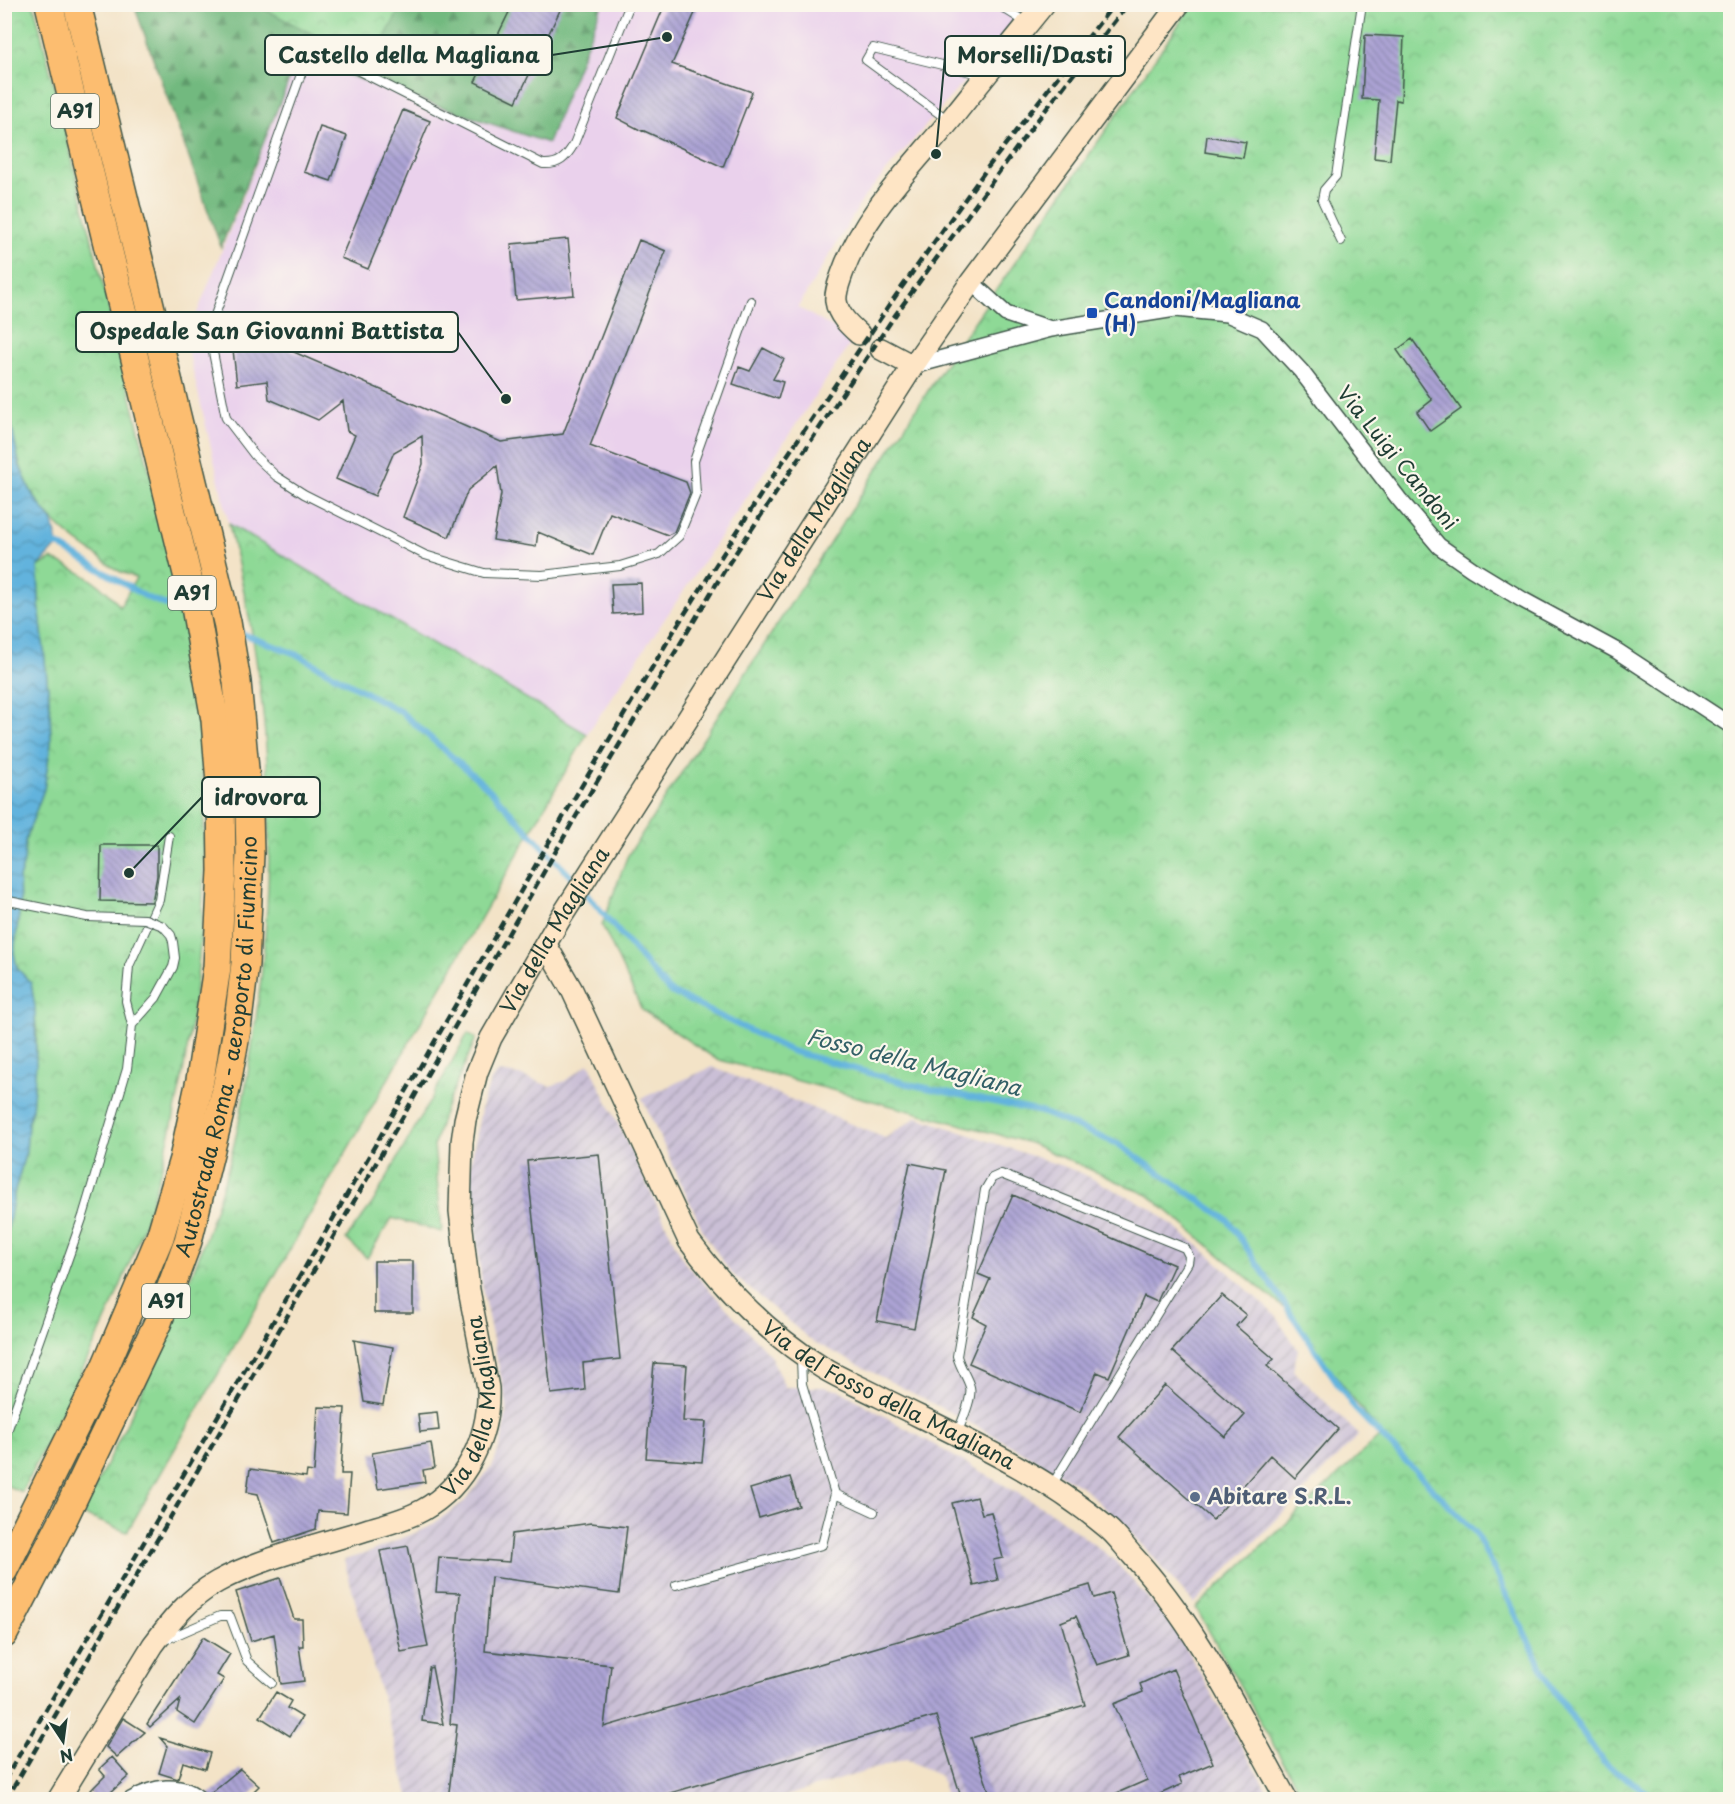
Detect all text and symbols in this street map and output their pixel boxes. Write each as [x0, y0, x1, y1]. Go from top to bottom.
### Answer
callout: Castello della Magliana [265, 35, 552, 75]
callout: Morselli/Dasti [945, 36, 1125, 76]
text: Castello della Magliana [278, 37, 540, 70]
text: Morselli/Dasti [957, 37, 1113, 70]
road number: A91 [51, 94, 99, 128]
place label: Candoni/Magliana (H) [1104, 283, 1301, 339]
marker: Candoni/Magliana (H) [1085, 306, 1099, 320]
callout: Ospedale San Giovanni Battista [76, 312, 458, 352]
text: Ospedale San Giovanni Battista [90, 313, 445, 346]
street label: Via Luigi Candoni [1330, 378, 1467, 536]
street label: Via della Magliana [749, 429, 878, 607]
road number: A91 [168, 576, 216, 610]
callout: idrovora [202, 777, 320, 817]
text: idrovora [214, 779, 308, 812]
street label: Autostrada Roma - aeroporto di Fiumicino [166, 836, 264, 1261]
street label: Via della Magliana [491, 839, 617, 1019]
water label: Fosso della Magliana [804, 1018, 1026, 1103]
road number: A91 [142, 1284, 190, 1318]
street label: Via del Fosso della Magliana [756, 1311, 1022, 1476]
street label: Via della Magliana [433, 1313, 502, 1503]
place label: Abitare S.R.L. [1206, 1479, 1352, 1511]
marker: Abitare S.R.L. [1188, 1490, 1202, 1504]
north arrow [33, 1711, 93, 1771]
text: N [58, 1743, 75, 1770]

